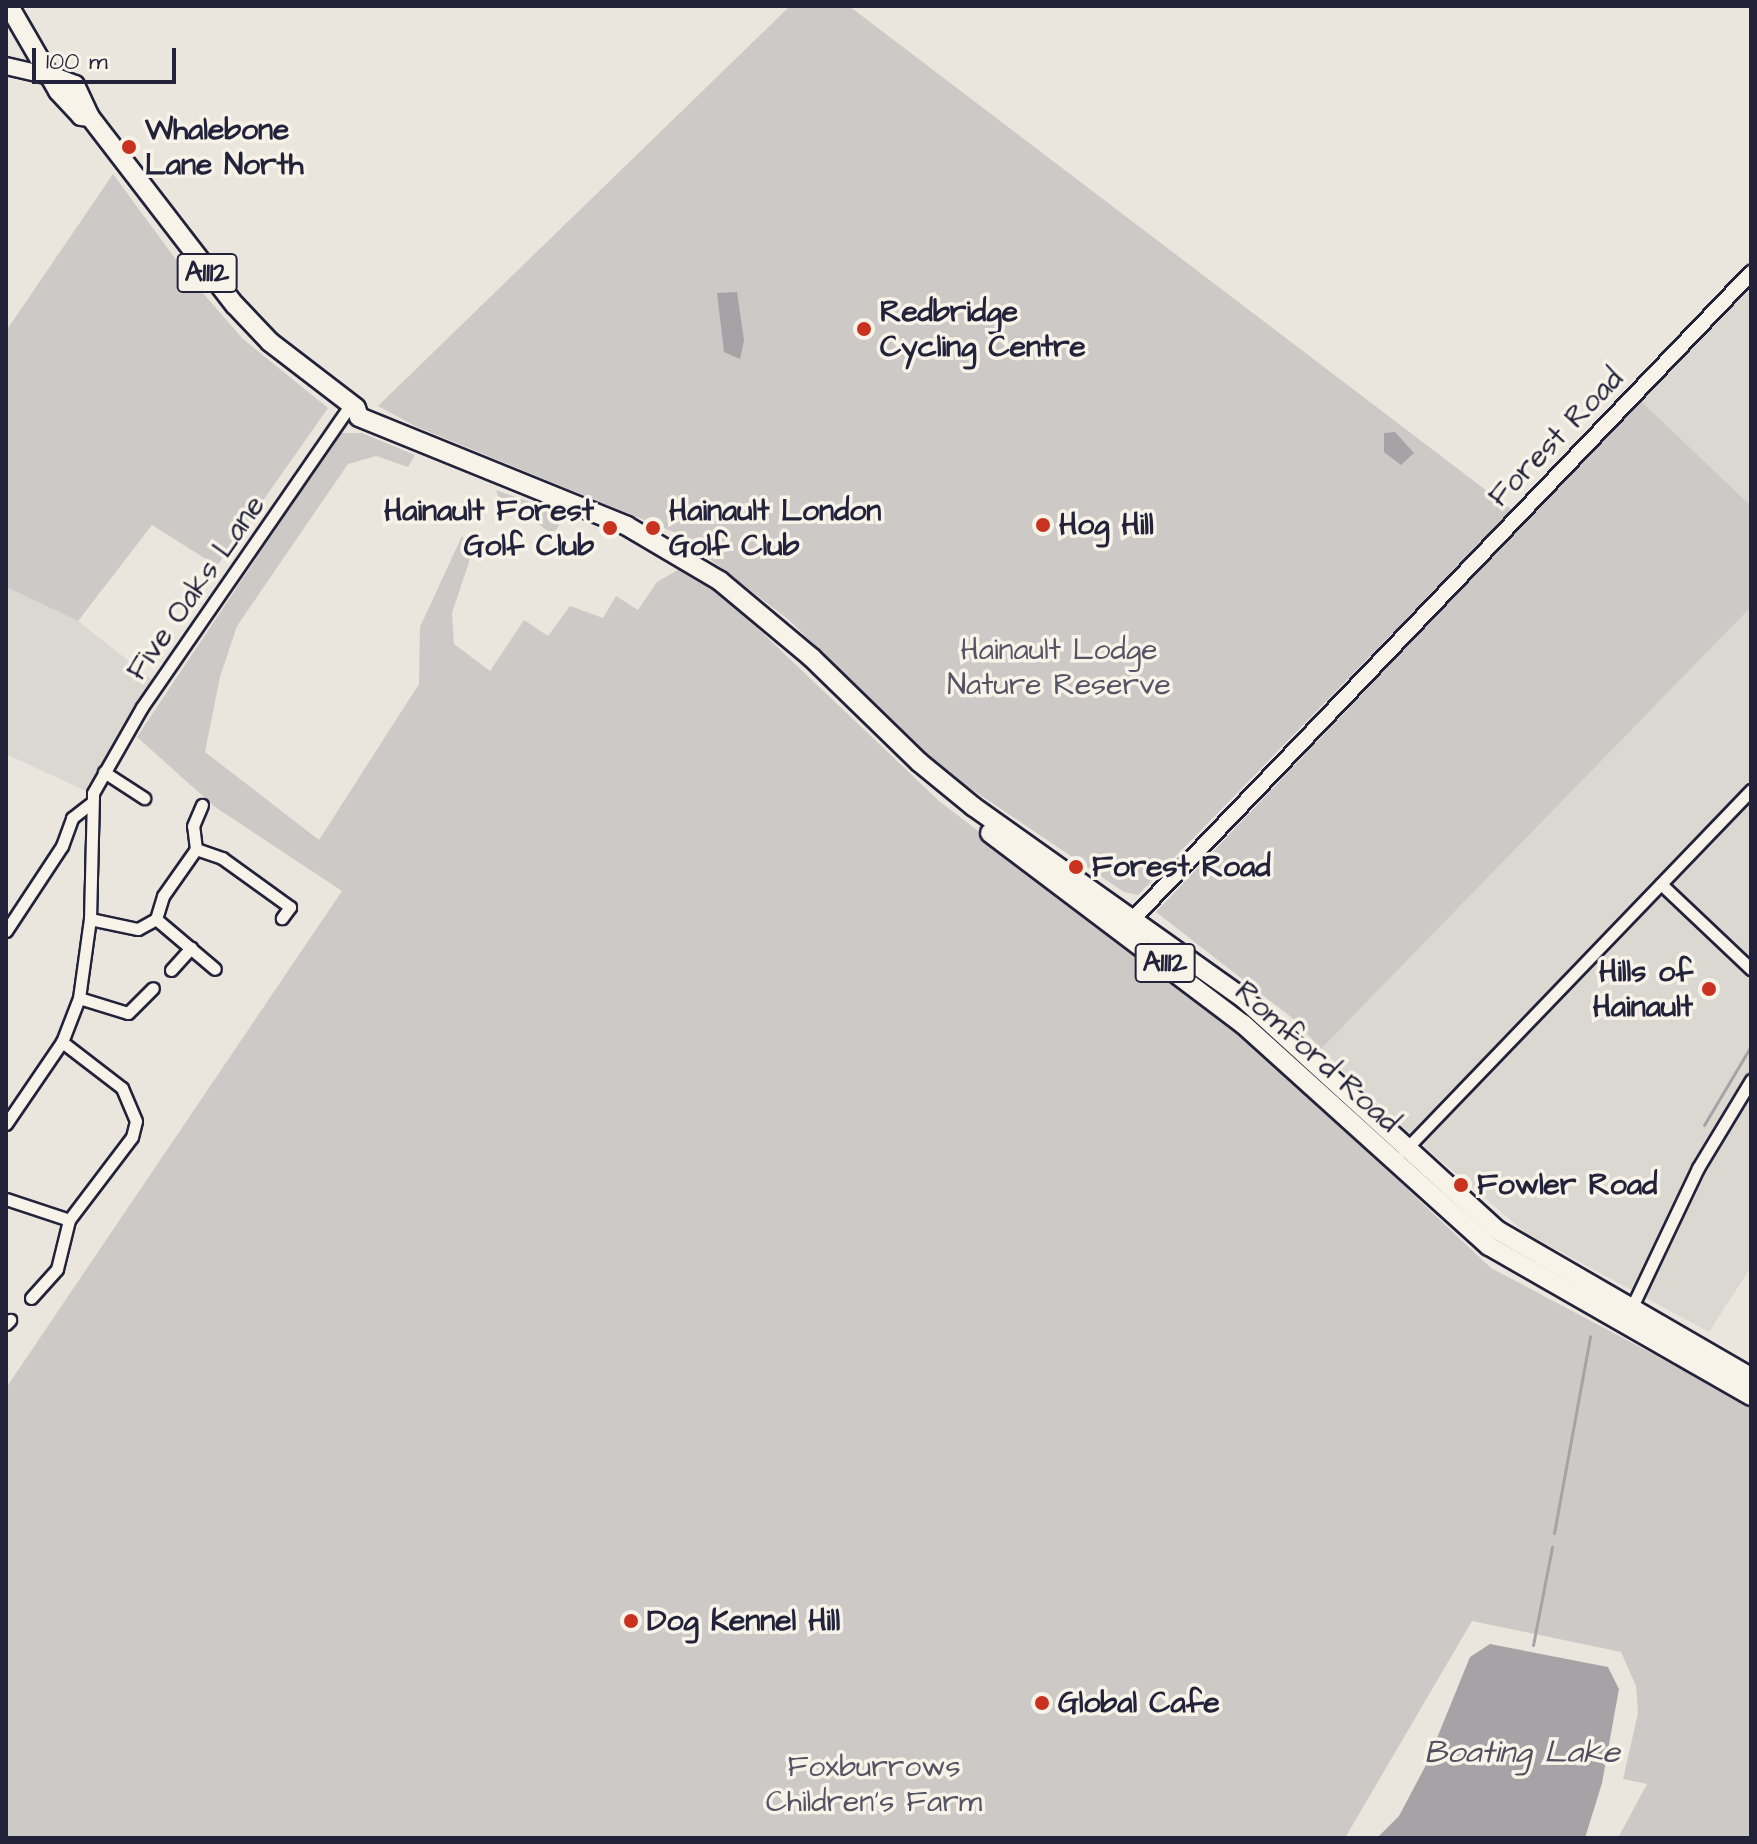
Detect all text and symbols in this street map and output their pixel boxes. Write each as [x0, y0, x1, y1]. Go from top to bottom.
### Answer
scale bar [36, 32, 180, 82]
text: 100 m [46, 45, 108, 79]
place label: Whalebone Lane North [145, 112, 303, 182]
marker: Whalebone Lane North [120, 138, 138, 156]
road number: A1112 [175, 249, 239, 297]
place label: Redbridge Cycling Centre [880, 294, 1086, 364]
marker: Redbridge Cycling Centre [855, 320, 873, 338]
street label: Forest Road [1481, 361, 1631, 515]
street label: Five Oaks Lane [119, 489, 273, 687]
place label: Hainault Forest Golf Club [384, 493, 594, 564]
place label: Hainault London Golf Club [669, 493, 881, 564]
place label: Hog Hill [1059, 507, 1154, 543]
marker: Hog Hill [1034, 516, 1052, 534]
marker: Hainault Forest Golf Club [601, 519, 619, 537]
marker: Hainault London Golf Club [644, 519, 662, 537]
park label: Hainault Lodge Nature Reserve [947, 632, 1171, 702]
place label: Forest Road [1092, 849, 1271, 885]
marker: Forest Road [1067, 858, 1085, 876]
road number: A1112 [1133, 939, 1197, 987]
place label: Hills of Hainault [1593, 954, 1693, 1024]
street label: Romford Road [1227, 974, 1407, 1140]
marker: Hills of Hainault [1700, 980, 1718, 998]
place label: Fowler Road [1477, 1167, 1657, 1203]
marker: Fowler Road [1452, 1176, 1470, 1194]
place label: Dog Kennel Hill [647, 1603, 840, 1639]
marker: Dog Kennel Hill [622, 1612, 640, 1630]
place label: Global Cafe [1058, 1685, 1220, 1721]
marker: Global Cafe [1033, 1694, 1051, 1712]
water label: Boating Lake [1424, 1734, 1620, 1772]
park label: Foxburrows Children's Farm [766, 1749, 982, 1820]

